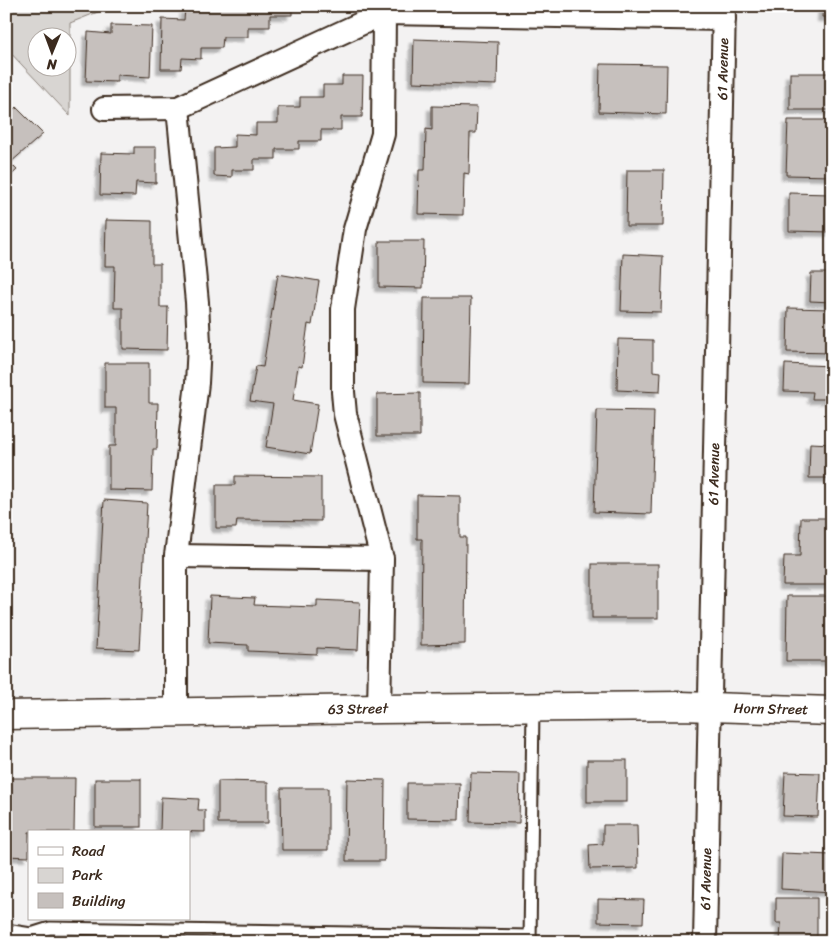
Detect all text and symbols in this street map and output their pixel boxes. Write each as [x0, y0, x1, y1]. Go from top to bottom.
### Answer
north arrow [28, 28, 78, 78]
street label: 61 Avenue [710, 37, 736, 100]
text: N [46, 52, 58, 77]
street label: 61 Avenue [701, 442, 727, 505]
street label: 63 Street [328, 696, 390, 722]
street label: Horn Street [733, 696, 809, 722]
legend [28, 830, 190, 920]
text: Road [72, 838, 105, 864]
street label: 61 Avenue [693, 847, 719, 910]
text: Park [72, 862, 103, 888]
text: Building [72, 888, 126, 914]

